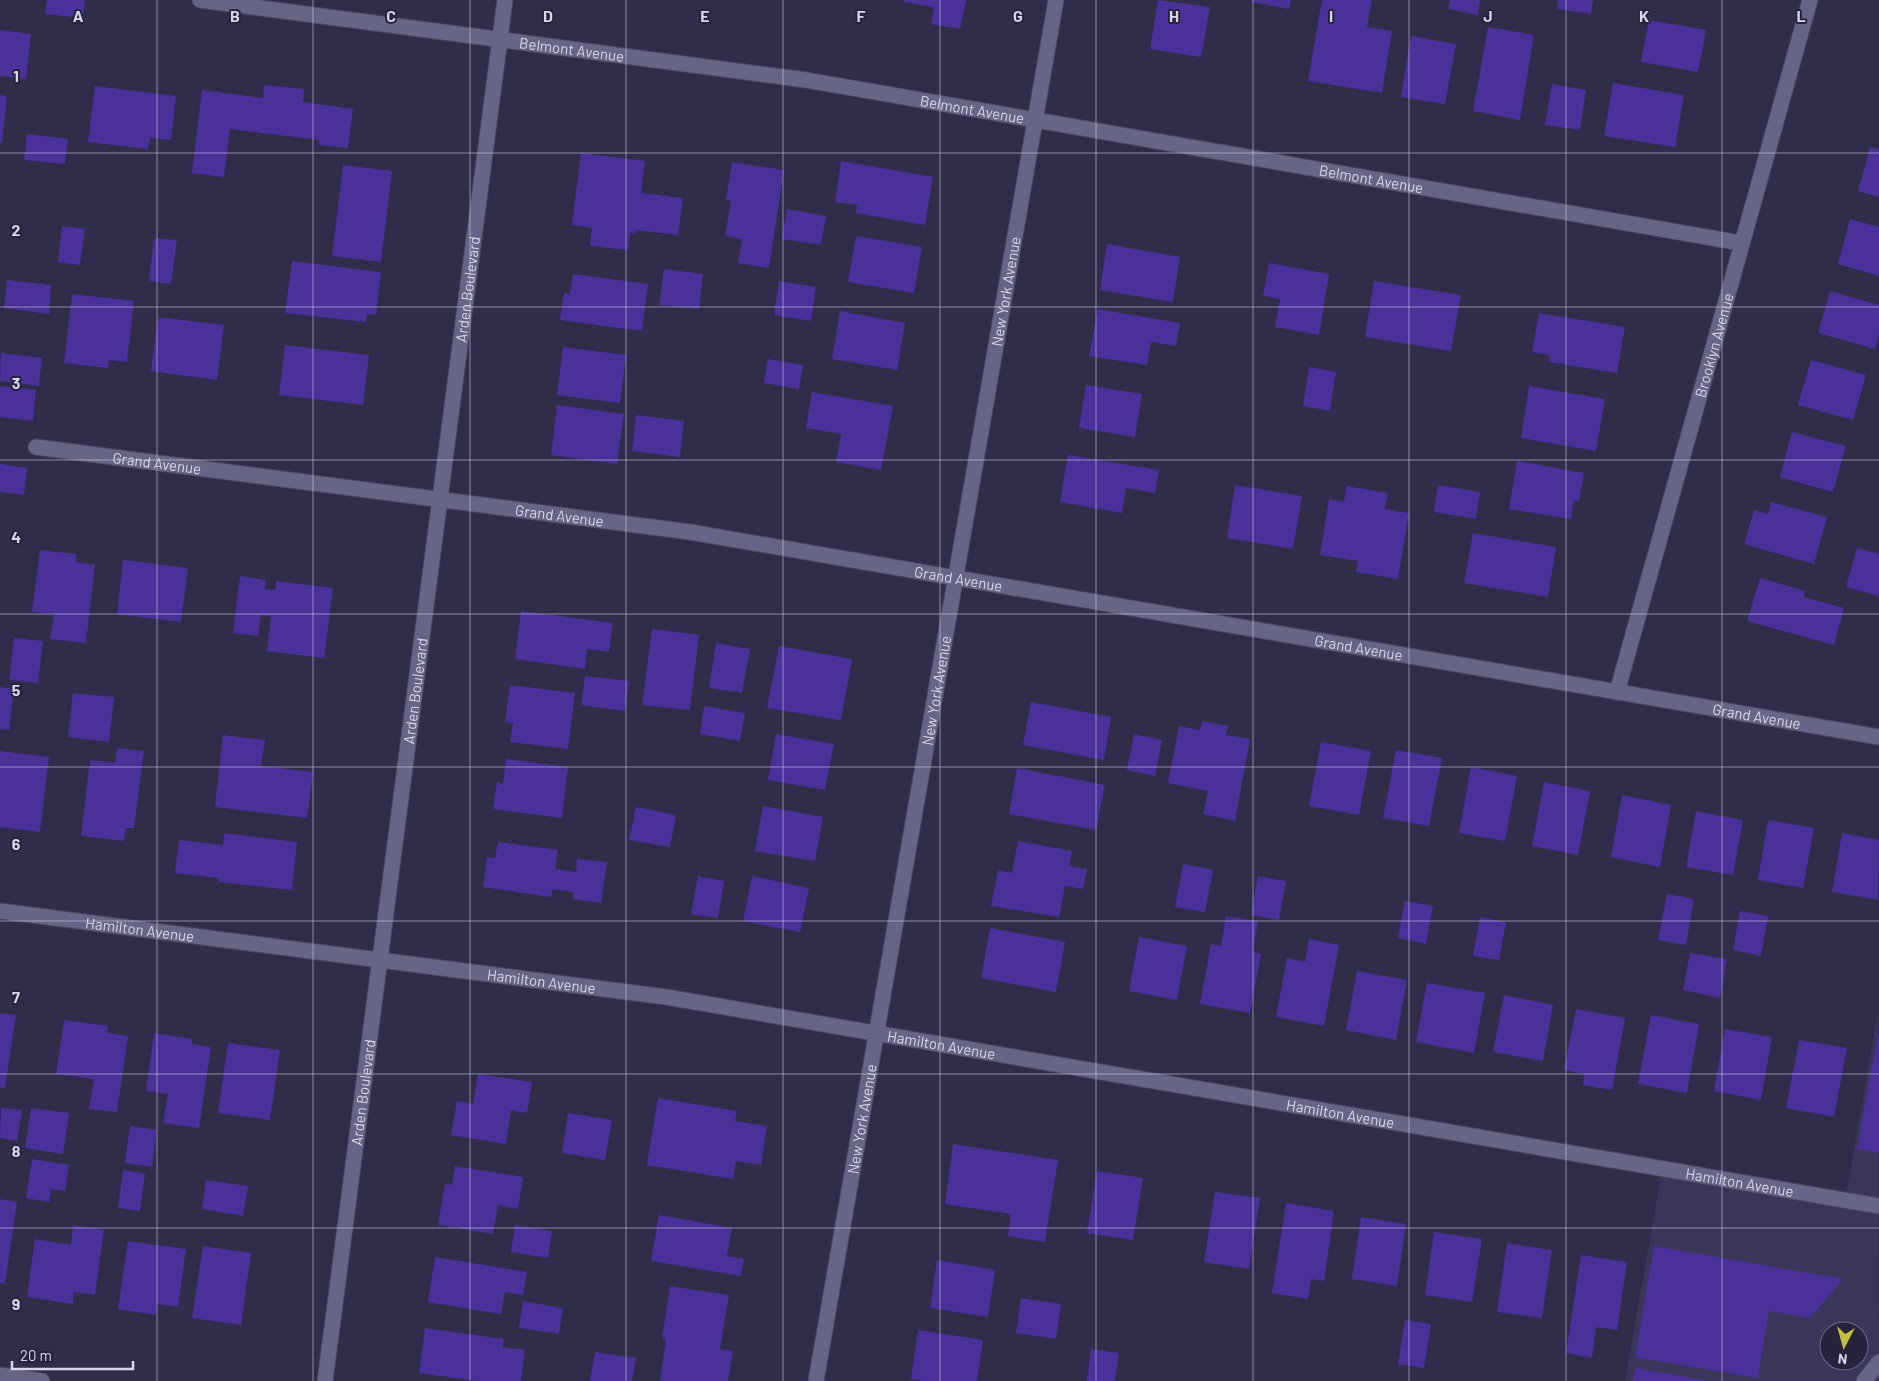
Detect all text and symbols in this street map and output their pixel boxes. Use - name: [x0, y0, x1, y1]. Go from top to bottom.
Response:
- text: A: [73, 6, 84, 25]
- text: B: [230, 6, 240, 25]
- text: C: [386, 6, 396, 25]
- text: D: [543, 6, 553, 25]
- text: E: [700, 6, 710, 25]
- text: F: [857, 6, 866, 25]
- text: G: [1013, 6, 1023, 25]
- text: H: [1169, 6, 1179, 25]
- text: I: [1329, 6, 1333, 25]
- text: J: [1483, 6, 1493, 25]
- text: K: [1639, 6, 1649, 25]
- text: L: [1796, 6, 1806, 25]
- street label: Belmont Avenue: [518, 33, 625, 65]
- text: 1: [13, 66, 19, 85]
- street label: Belmont Avenue: [919, 91, 1026, 127]
- street label: Belmont Avenue: [1318, 161, 1425, 196]
- text: 2: [12, 220, 21, 239]
- street label: Arden Boulevard: [451, 235, 483, 343]
- street label: New York Avenue: [987, 235, 1024, 348]
- street label: Brooklyn Avenue: [1691, 291, 1737, 400]
- text: 3: [12, 373, 20, 392]
- street label: Grand Avenue: [112, 448, 202, 477]
- street label: Grand Avenue: [514, 500, 605, 530]
- text: 4: [11, 527, 21, 546]
- street label: Grand Avenue: [913, 562, 1004, 595]
- street label: Grand Avenue: [1313, 631, 1404, 664]
- street label: New York Avenue: [918, 634, 954, 747]
- street label: Arden Boulevard: [399, 637, 431, 745]
- text: 5: [12, 680, 21, 699]
- street label: Grand Avenue: [1711, 699, 1802, 732]
- text: 6: [12, 834, 21, 853]
- street label: Hamilton Avenue: [84, 913, 195, 945]
- street label: Hamilton Avenue: [486, 965, 597, 997]
- text: 7: [12, 987, 20, 1006]
- street label: Hamilton Avenue: [886, 1026, 997, 1063]
- street label: Arden Boulevard: [347, 1038, 378, 1147]
- street label: New York Avenue: [843, 1063, 880, 1175]
- street label: Hamilton Avenue: [1285, 1095, 1396, 1131]
- text: 8: [12, 1141, 21, 1160]
- street label: Hamilton Avenue: [1684, 1164, 1795, 1200]
- text: 9: [12, 1294, 20, 1313]
- north arrow: [1819, 1321, 1869, 1371]
- scale bar: [12, 1338, 134, 1370]
- text: 20 m: [20, 1346, 52, 1364]
- text: N: [1837, 1350, 1848, 1368]

